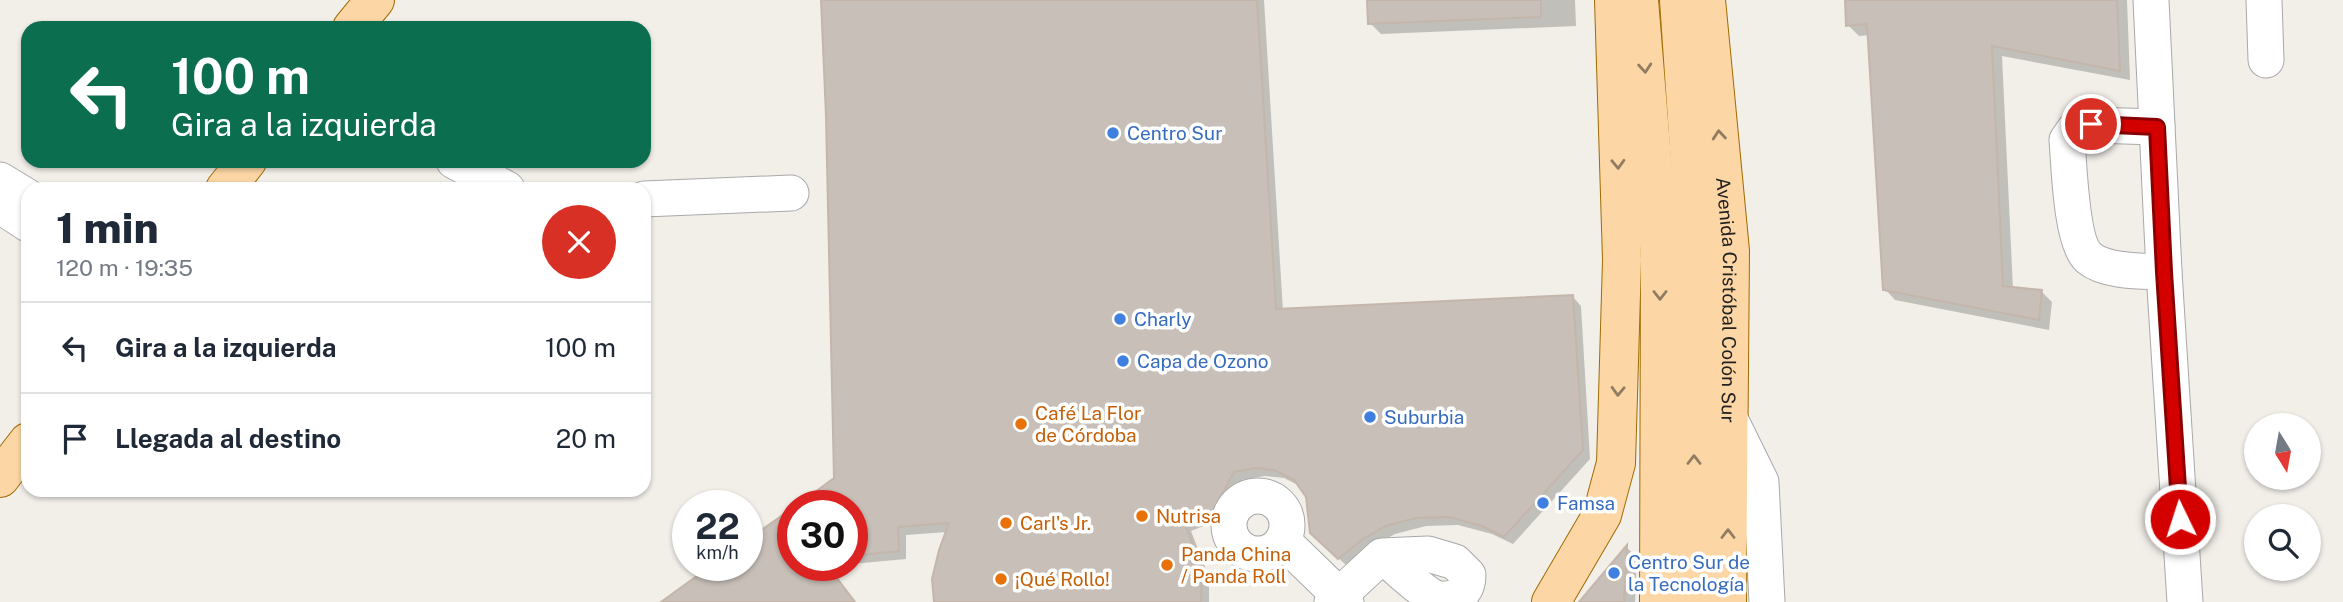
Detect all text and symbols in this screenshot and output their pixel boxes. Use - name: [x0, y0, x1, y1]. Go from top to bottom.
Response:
- text: 100 m: [171, 47, 310, 105]
- icon: left: [56, 49, 147, 140]
- one-way arrow: [1637, 63, 1652, 74]
- pin: [2061, 94, 2121, 154]
- icon: arrive: [2072, 105, 2110, 143]
- text: Gira a la izquierda: [171, 106, 437, 143]
- place label: Centro Sur: [1127, 122, 1223, 144]
- marker: Centro Sur: [1105, 125, 1121, 141]
- one-way arrow: [1712, 129, 1727, 140]
- one-way arrow: [1611, 159, 1626, 170]
- street label: Avenida Cristóbal Colón Sur: [1712, 176, 1741, 423]
- text: 1 min: [56, 203, 159, 252]
- button: close: [542, 205, 616, 279]
- text: 120 m · 19:35: [56, 254, 193, 281]
- one-way arrow: [1652, 290, 1668, 301]
- place label: Charly: [1134, 308, 1191, 330]
- marker: Charly: [1112, 311, 1128, 327]
- icon: left: [56, 329, 94, 367]
- text: Gira a la izquierda: [115, 332, 337, 363]
- text: 100 m: [545, 332, 616, 363]
- place label: Capa de Ozono: [1137, 350, 1269, 372]
- marker: Capa de Ozono: [1115, 353, 1131, 369]
- one-way arrow: [1610, 386, 1626, 397]
- place label: Café La Flor de Córdoba: [1035, 402, 1141, 446]
- place label: Suburbia: [1384, 406, 1464, 428]
- marker: Suburbia: [1362, 409, 1378, 425]
- north arrow: [2244, 413, 2320, 490]
- map controls: [2244, 413, 2321, 581]
- marker: Café La Flor de Córdoba: [1013, 416, 1029, 432]
- icon: arrive: [56, 420, 94, 458]
- text: Llegada al destino: [115, 423, 341, 454]
- text: 20 m: [556, 423, 616, 454]
- one-way arrow: [1686, 455, 1702, 465]
- position arrow: [2143, 482, 2217, 556]
- speed limit sign: 30: [777, 490, 868, 581]
- place label: Famsa: [1557, 492, 1615, 514]
- marker: Famsa: [1535, 495, 1551, 511]
- button: search: [2244, 504, 2321, 581]
- place label: Nutrisa: [1156, 505, 1221, 527]
- text: 22: [695, 506, 740, 547]
- marker: Nutrisa: [1134, 508, 1150, 524]
- place label: Carl's Jr.: [1020, 512, 1091, 534]
- marker: Carl's Jr.: [998, 515, 1014, 531]
- one-way arrow: [1720, 528, 1736, 539]
- text: km/h: [696, 542, 739, 563]
- place label: Panda China / Panda Roll: [1181, 543, 1291, 587]
- place label: Centro Sur de la Tecnología: [1628, 551, 1750, 595]
- marker: Panda China / Panda Roll: [1159, 557, 1175, 573]
- marker: Centro Sur de la Tecnología: [1606, 565, 1622, 581]
- place label: ¡Qué Rollo!: [1015, 568, 1110, 590]
- marker: ¡Qué Rollo!: [993, 571, 1009, 587]

